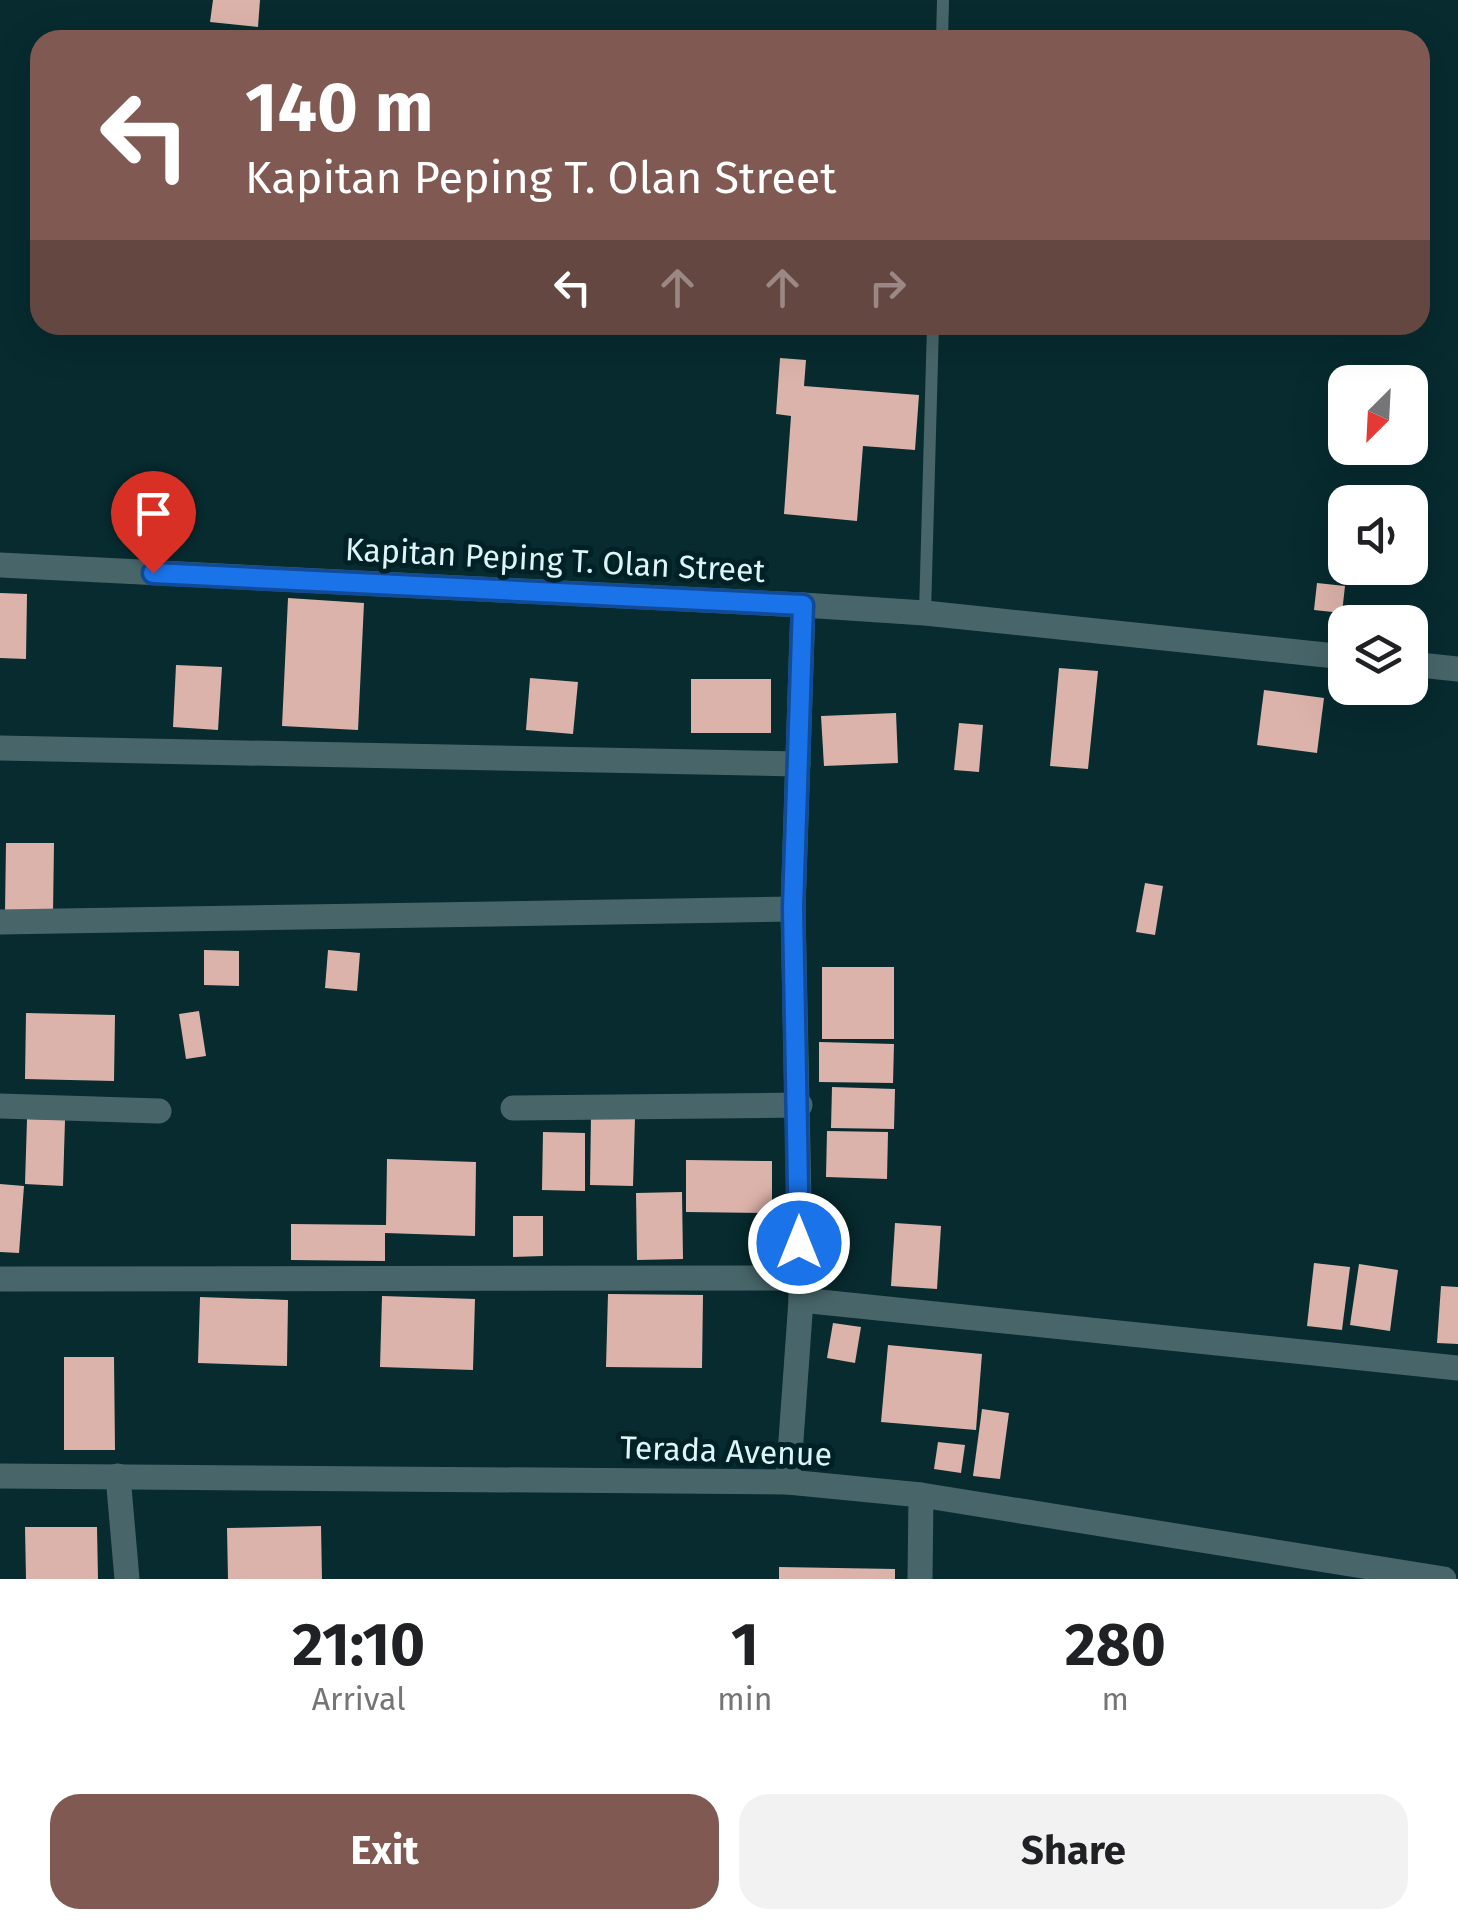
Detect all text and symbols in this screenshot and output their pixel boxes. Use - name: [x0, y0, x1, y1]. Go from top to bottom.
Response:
- text: 140 m: [245, 66, 434, 150]
- icon: left: [80, 70, 210, 200]
- text: Kapitan Peping T. Olan Street: [245, 151, 836, 205]
- icon: left: [545, 260, 600, 315]
- icon: ahead: [650, 260, 705, 315]
- icon: ahead: [755, 260, 810, 315]
- icon: right: [860, 260, 915, 315]
- north arrow: [1328, 365, 1428, 465]
- map controls: [1328, 365, 1428, 705]
- pin: [111, 471, 196, 574]
- button: sound: [1328, 485, 1428, 585]
- icon: arrive: [126, 486, 181, 541]
- street label: Kapitan Peping T. Olan Street: [344, 530, 766, 590]
- button: layers: [1328, 605, 1428, 705]
- position arrow: [747, 1191, 851, 1295]
- street label: Terada Avenue: [619, 1428, 833, 1474]
- text: 21:10: [292, 1609, 425, 1681]
- text: 1: [731, 1609, 759, 1681]
- text: 280: [1065, 1609, 1166, 1681]
- text: Arrival: [312, 1680, 406, 1718]
- text: min: [717, 1680, 773, 1718]
- text: m: [1102, 1680, 1129, 1718]
- button: Exit: [50, 1794, 719, 1909]
- button: Share: [739, 1794, 1408, 1909]

